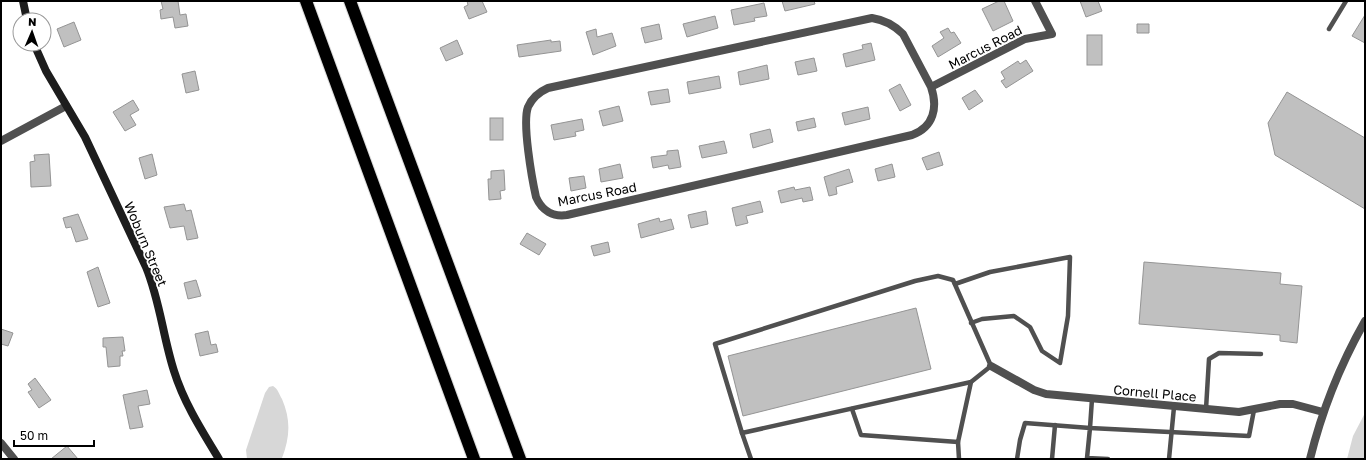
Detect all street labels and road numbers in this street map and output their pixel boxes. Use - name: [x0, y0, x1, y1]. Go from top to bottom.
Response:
- street label: Marcus Road: [946, 22, 1024, 72]
- street label: Marcus Road: [556, 178, 638, 210]
- street label: Woburn Street: [121, 199, 171, 289]
- street label: Cornell Place: [1113, 381, 1197, 405]

